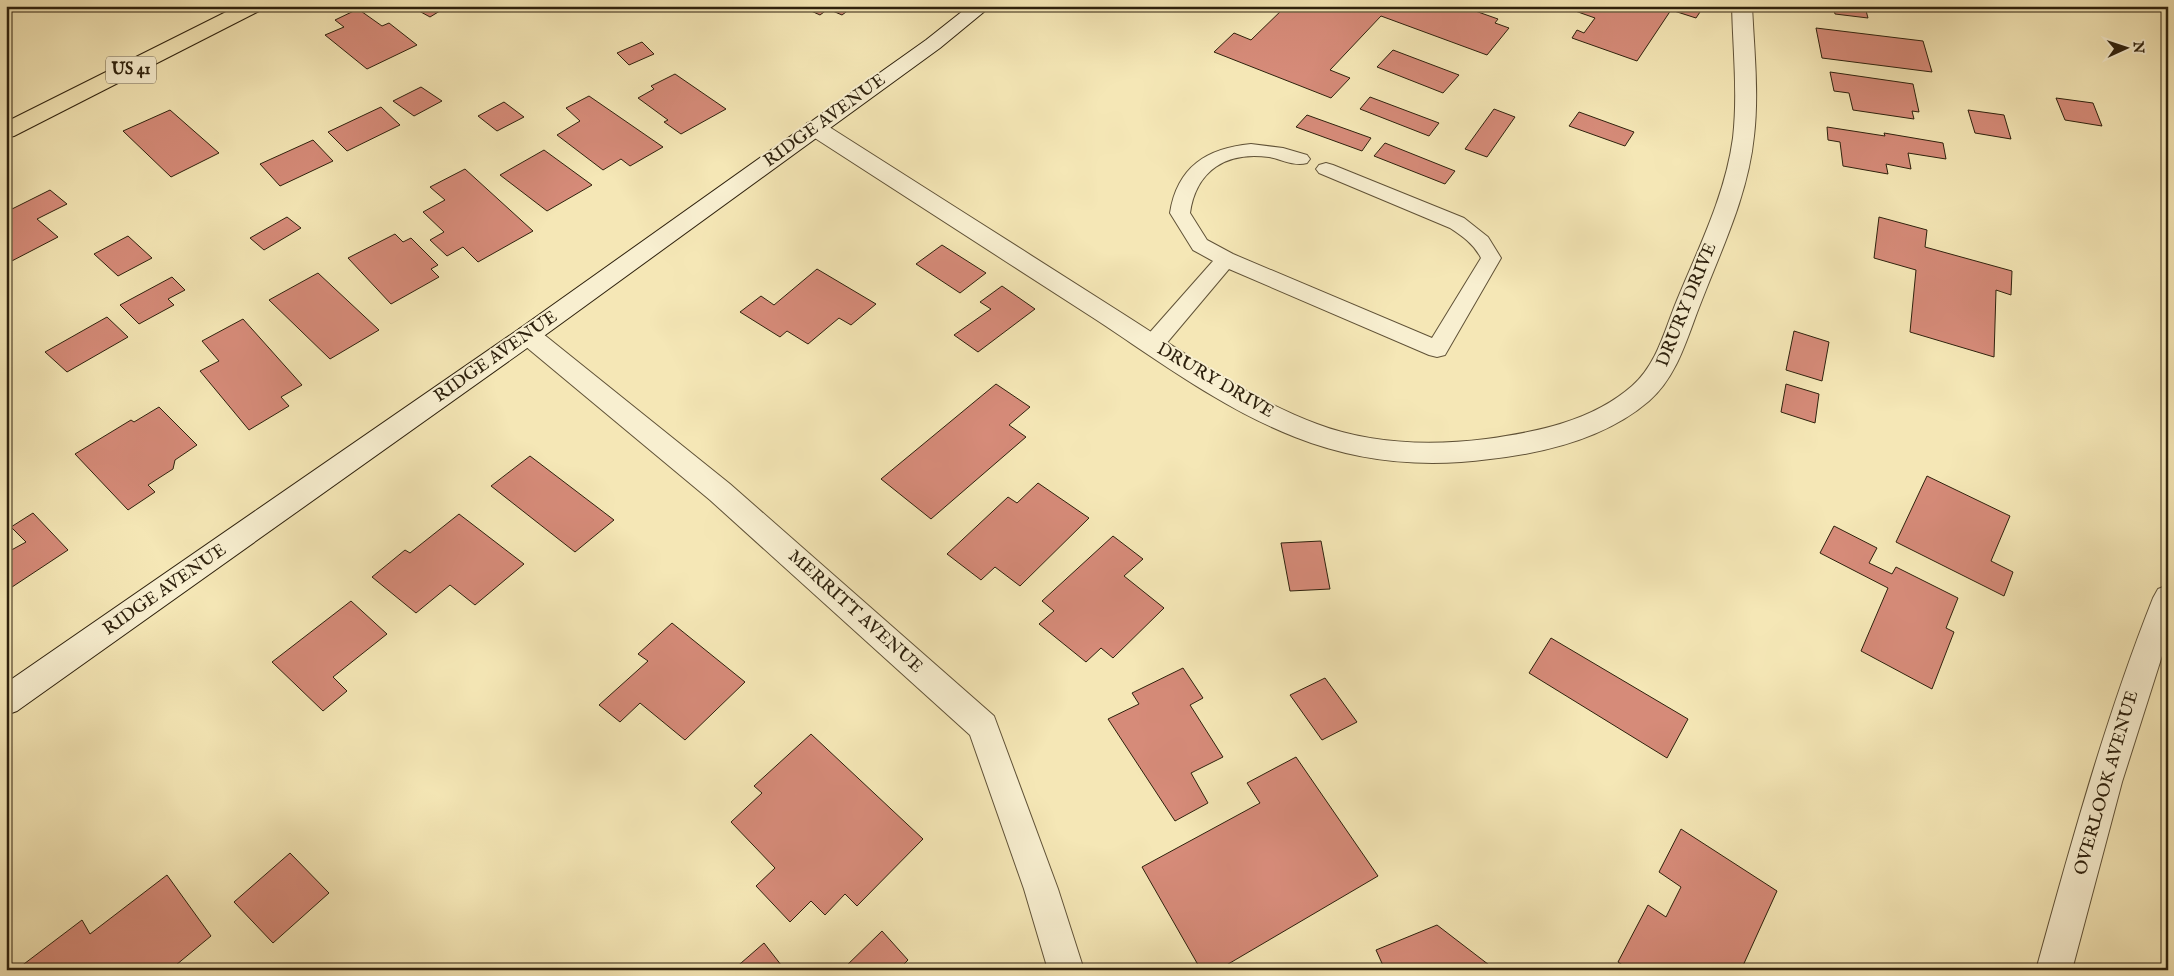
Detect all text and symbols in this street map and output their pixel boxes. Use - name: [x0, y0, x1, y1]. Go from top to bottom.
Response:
- north arrow: [2102, 22, 2152, 72]
- text: N: [2129, 40, 2147, 54]
- road number: US 41: [106, 56, 156, 84]
- street label: RIDGE AVENUE: [759, 69, 891, 173]
- street label: DRURY DRIVE: [1652, 240, 1722, 370]
- street label: RIDGE AVENUE: [430, 306, 562, 408]
- street label: DRURY DRIVE: [1152, 338, 1278, 424]
- street label: RIDGE AVENUE: [99, 539, 231, 641]
- street label: MERRITT AVENUE: [783, 545, 927, 679]
- street label: OVERLOOK AVENUE: [2070, 688, 2144, 878]

